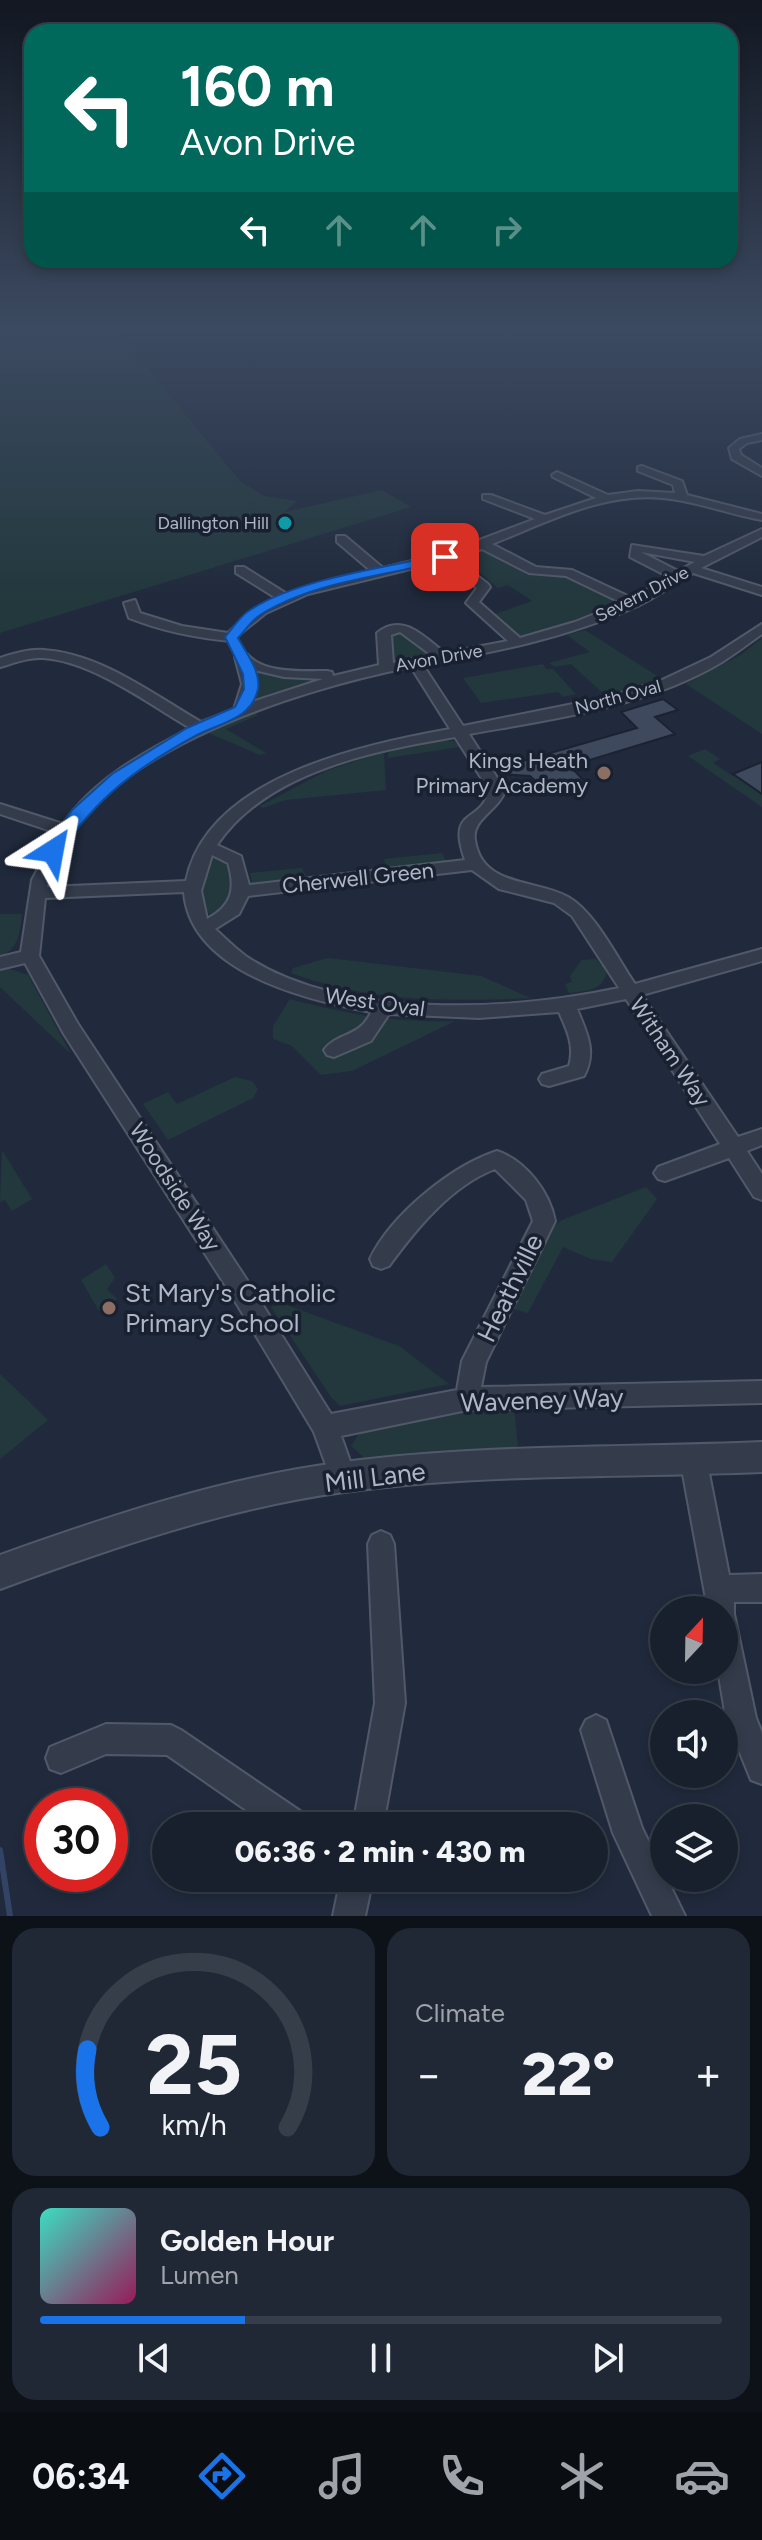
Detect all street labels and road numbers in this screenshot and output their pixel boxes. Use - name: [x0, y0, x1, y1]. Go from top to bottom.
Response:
- street label: Severn Drive: [592, 561, 692, 627]
- street label: Avon Drive: [394, 640, 484, 676]
- street label: North Oval: [573, 675, 663, 719]
- street label: Cherwell Green: [281, 857, 435, 899]
- street label: West Oval: [323, 982, 427, 1022]
- street label: Witham Way: [624, 993, 716, 1112]
- street label: Woodside Way: [124, 1118, 227, 1256]
- street label: Heathville: [470, 1229, 550, 1347]
- street label: Waveney Way: [460, 1381, 625, 1419]
- street label: Mill Lane: [323, 1455, 427, 1499]

